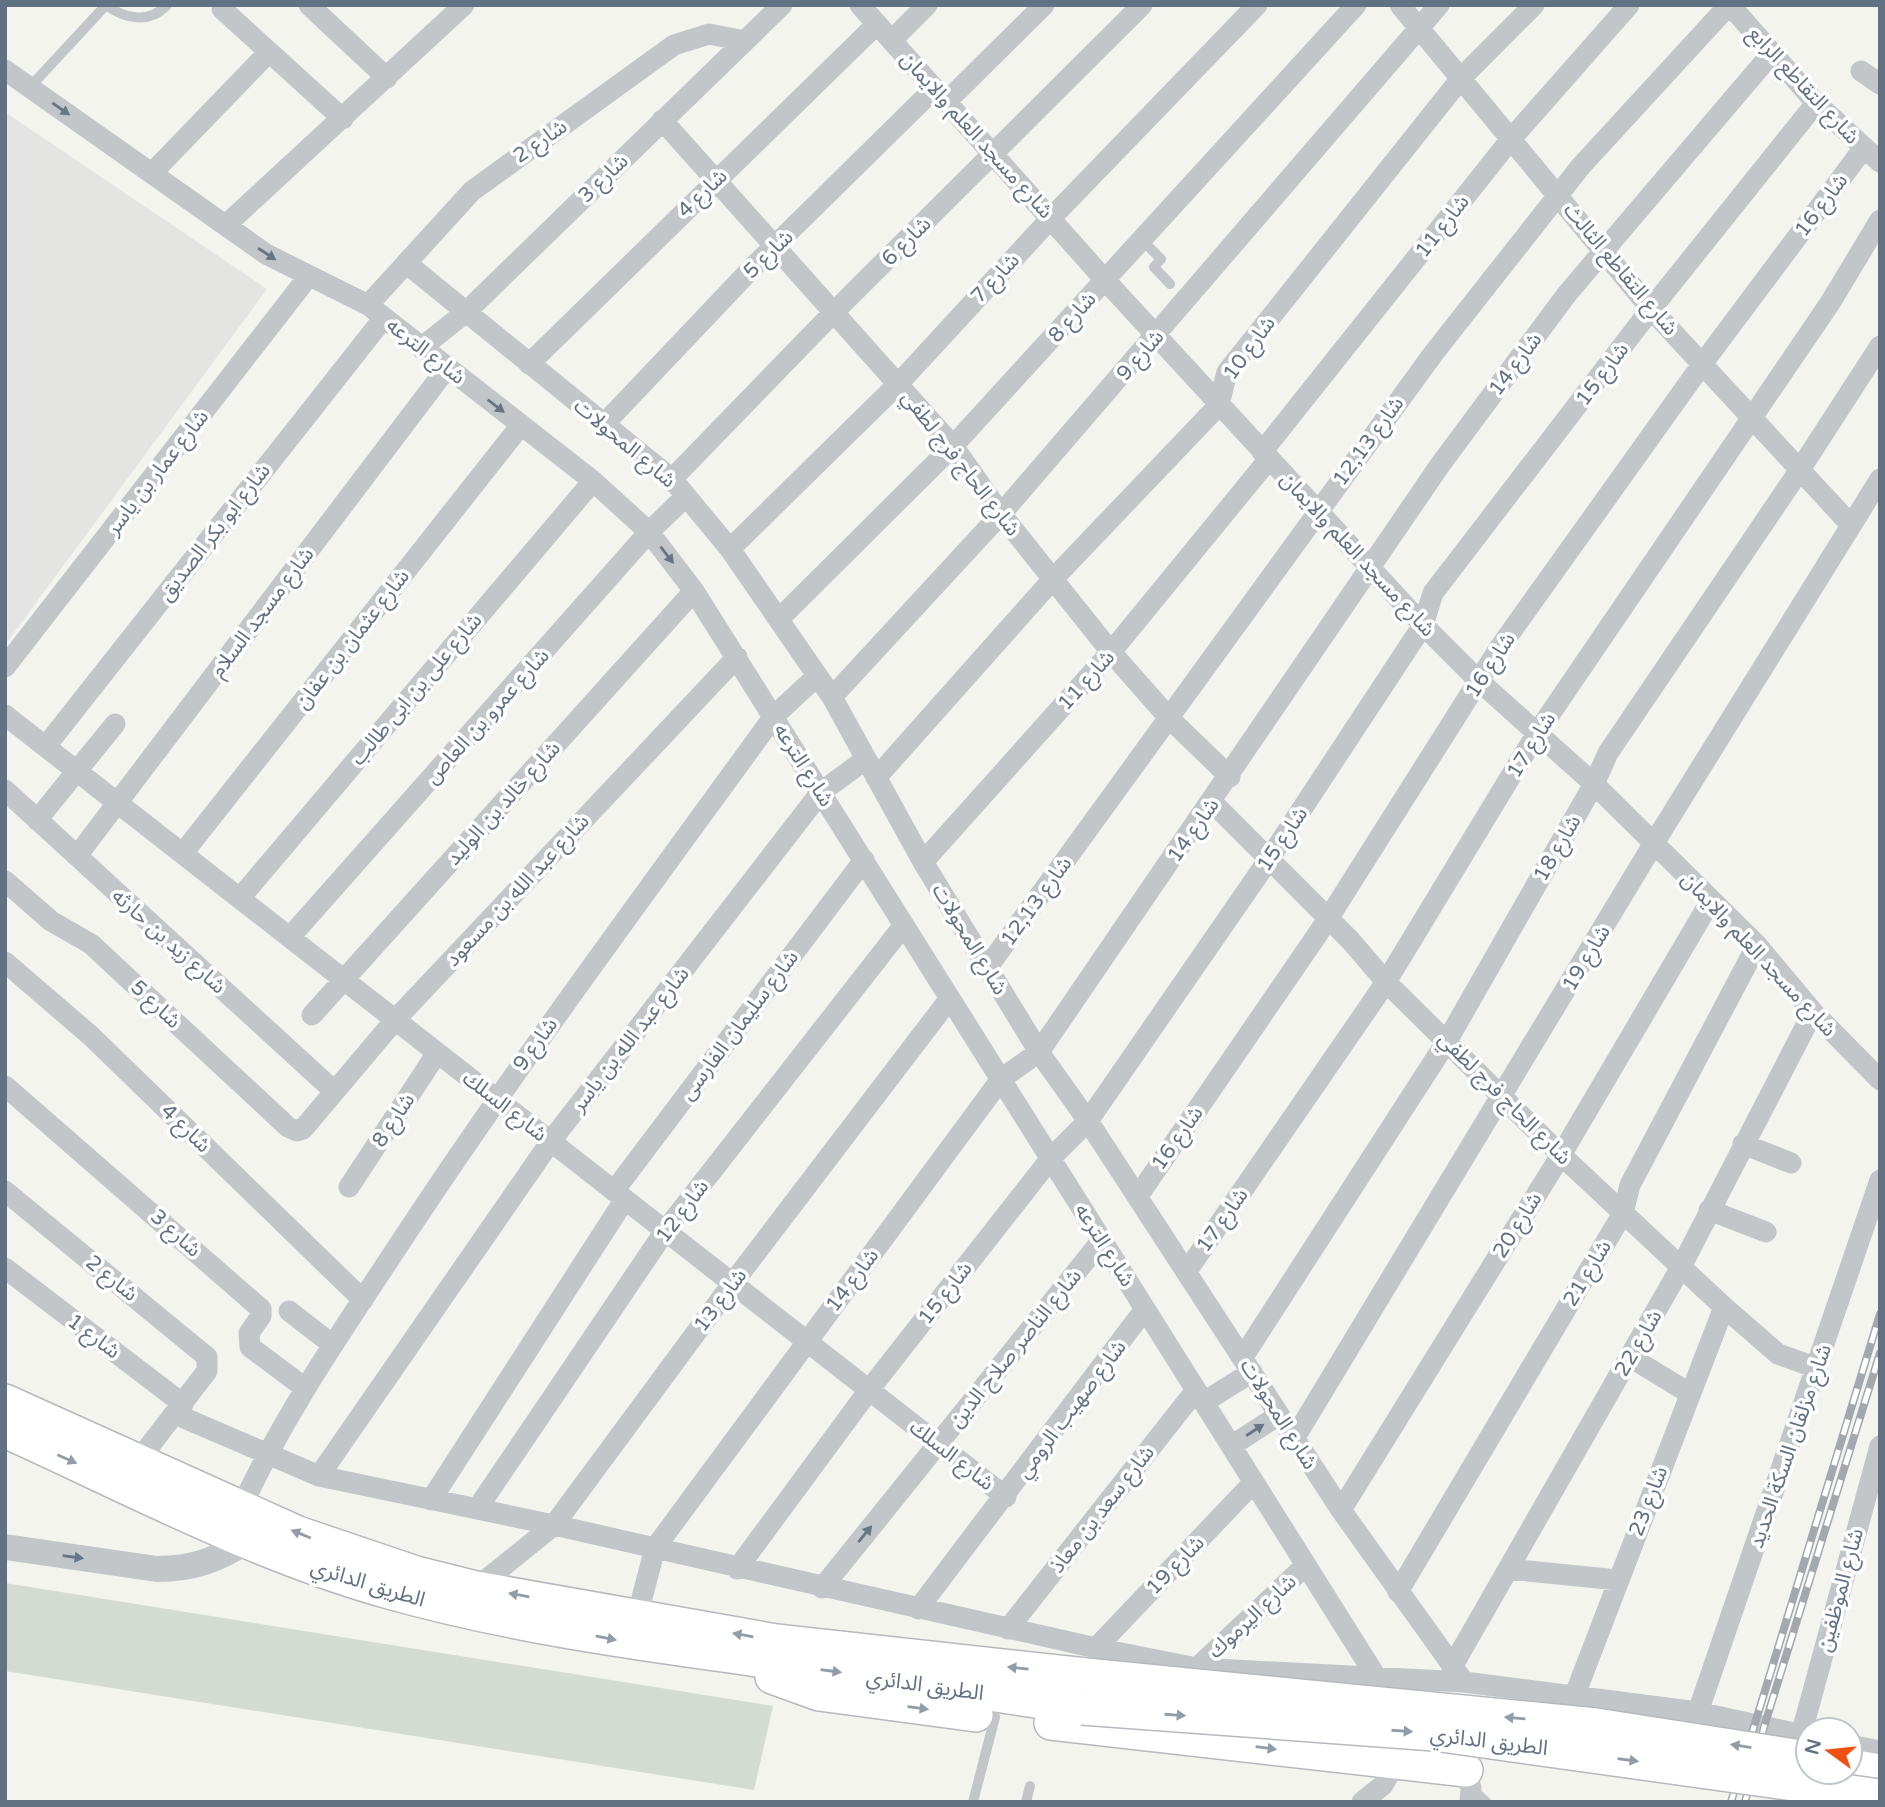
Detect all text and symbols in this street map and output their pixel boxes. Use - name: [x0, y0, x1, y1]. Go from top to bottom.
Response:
- street label: شارع التقاطع الرابع: [1741, 21, 1865, 151]
- street label: شارع مسجد العلم والايمان: [894, 47, 1058, 225]
- one-way arrow: [52, 102, 70, 116]
- street label: شارع 2: [509, 114, 573, 170]
- street label: شارع 3: [573, 149, 635, 209]
- street label: شارع 4: [672, 164, 734, 224]
- street label: شارع 16: [1790, 169, 1855, 243]
- street label: شارع 11: [1410, 190, 1476, 264]
- street label: شارع التقاطع الثالث: [1557, 198, 1683, 342]
- street label: شارع 6: [876, 211, 938, 273]
- street label: شارع 5: [738, 225, 800, 285]
- one-way arrow: [258, 247, 277, 260]
- street label: شارع 7: [966, 248, 1026, 310]
- street label: شارع 8: [1043, 287, 1103, 349]
- street label: شارع 10: [1218, 312, 1283, 386]
- street label: شارع الترعه: [380, 313, 470, 392]
- street label: شارع 9: [1111, 325, 1171, 387]
- street label: شارع 14: [1484, 328, 1549, 402]
- street label: شارع 15: [1571, 338, 1636, 412]
- street label: شارع الحاج فرج لطفي: [894, 385, 1025, 543]
- street label: شارع 12,13: [1328, 392, 1411, 492]
- street label: شارع المحولات: [567, 394, 681, 495]
- one-way arrow: [487, 398, 505, 412]
- street label: شارع عمار بن ياسر: [100, 405, 216, 542]
- street label: شارع ابو بكر الصديق: [153, 459, 277, 607]
- street label: شارع مسجد العلم والايمان: [1273, 467, 1440, 643]
- street label: شارع مسجد السلام: [205, 542, 322, 684]
- one-way arrow: [659, 546, 673, 564]
- street label: شارع عثمان بن عفان: [290, 564, 416, 716]
- street label: شارع على بن ابى طالب: [345, 608, 489, 772]
- street label: شارع 16: [1460, 628, 1522, 704]
- street label: شارع عمرو بن العاص: [420, 643, 556, 791]
- street label: شارع 11: [1053, 645, 1121, 717]
- street label: شارع 17: [1502, 708, 1563, 784]
- street label: شارع الترعه: [767, 719, 839, 812]
- street label: شارع خالد بن الوليد: [441, 736, 567, 872]
- street label: شارع 14: [1162, 793, 1226, 868]
- street label: شارع 15: [1252, 802, 1315, 878]
- street label: شارع عبد الله بن مسعود: [440, 809, 596, 973]
- street label: شارع 18: [1528, 810, 1588, 887]
- street label: شارع 12,13: [996, 852, 1079, 952]
- street label: شارع مسجد العلم والايمان: [1674, 867, 1841, 1043]
- street label: شارع المحولات: [925, 879, 1013, 1000]
- street label: شارع زيد بن حارثه: [105, 884, 231, 1001]
- street label: شارع 19: [1557, 921, 1618, 997]
- street label: شارع سليمان الفارسى: [675, 945, 805, 1106]
- street label: شارع عبد الله بن ياسر: [565, 962, 696, 1119]
- street label: شارع 5: [124, 975, 186, 1035]
- street label: شارع 9: [508, 1013, 565, 1077]
- street label: شارع الحاج فرج لطفي: [1431, 1027, 1576, 1172]
- street label: شارع السلك: [456, 1066, 552, 1149]
- street label: شارع 8: [367, 1088, 422, 1153]
- street label: شارع 4: [154, 1099, 216, 1159]
- street label: شارع 16: [1146, 1101, 1210, 1176]
- street label: شارع 12: [651, 1175, 716, 1249]
- street label: شارع 17: [1191, 1183, 1255, 1258]
- street label: شارع 20: [1488, 1188, 1549, 1264]
- street label: شارع الترعه: [1068, 1199, 1140, 1292]
- street label: شارع 3: [144, 1204, 206, 1264]
- street label: شارع 21: [1558, 1236, 1619, 1312]
- street label: شارع 14: [821, 1244, 886, 1318]
- street label: شارع 2: [79, 1250, 143, 1308]
- street label: شارع 15: [913, 1257, 979, 1331]
- street label: شارع 13: [689, 1264, 754, 1338]
- street label: شارع الناصر صلاح الدين: [944, 1264, 1089, 1434]
- street label: شارع 22: [1609, 1305, 1669, 1382]
- street label: شارع 1: [61, 1308, 125, 1366]
- street label: شارع صهيب الرومي: [1011, 1335, 1134, 1485]
- street label: شارع مزلقان السكة الحديد: [1744, 1341, 1839, 1552]
- street label: شارع المحولات: [1233, 1354, 1322, 1475]
- street label: شارع السلك: [903, 1415, 999, 1498]
- one-way arrow: [1246, 1424, 1265, 1437]
- street label: شارع سعد بن معاذ: [1045, 1441, 1162, 1579]
- one-way arrow: [57, 1454, 78, 1465]
- street label: شارع 23: [1624, 1463, 1675, 1540]
- one-way arrow: [858, 1526, 873, 1544]
- street label: شارع الموظفين: [1812, 1526, 1871, 1655]
- one-way arrow: [290, 1528, 311, 1539]
- street label: شارع 19: [1141, 1530, 1211, 1602]
- one-way arrow: [62, 1552, 84, 1563]
- street label: الطريق الدائري: [307, 1554, 428, 1615]
- street label: شارع اليرموك: [1203, 1569, 1303, 1665]
- one-way arrow: [508, 1590, 530, 1601]
- one-way arrow: [732, 1629, 754, 1640]
- one-way arrow: [595, 1633, 617, 1644]
- one-way arrow: [1007, 1662, 1029, 1673]
- street label: الطريق الدائري: [864, 1665, 985, 1709]
- one-way arrow: [820, 1666, 842, 1677]
- one-way arrow: [907, 1702, 929, 1713]
- one-way arrow: [1164, 1710, 1186, 1721]
- one-way arrow: [1504, 1712, 1526, 1723]
- north arrow: [1794, 1716, 1864, 1786]
- street label: الطريق الدائري: [1428, 1722, 1549, 1764]
- one-way arrow: [1391, 1726, 1413, 1737]
- text: N: [1801, 1737, 1826, 1757]
- one-way arrow: [1730, 1740, 1752, 1751]
- one-way arrow: [1255, 1743, 1277, 1754]
- one-way arrow: [1617, 1754, 1639, 1765]

